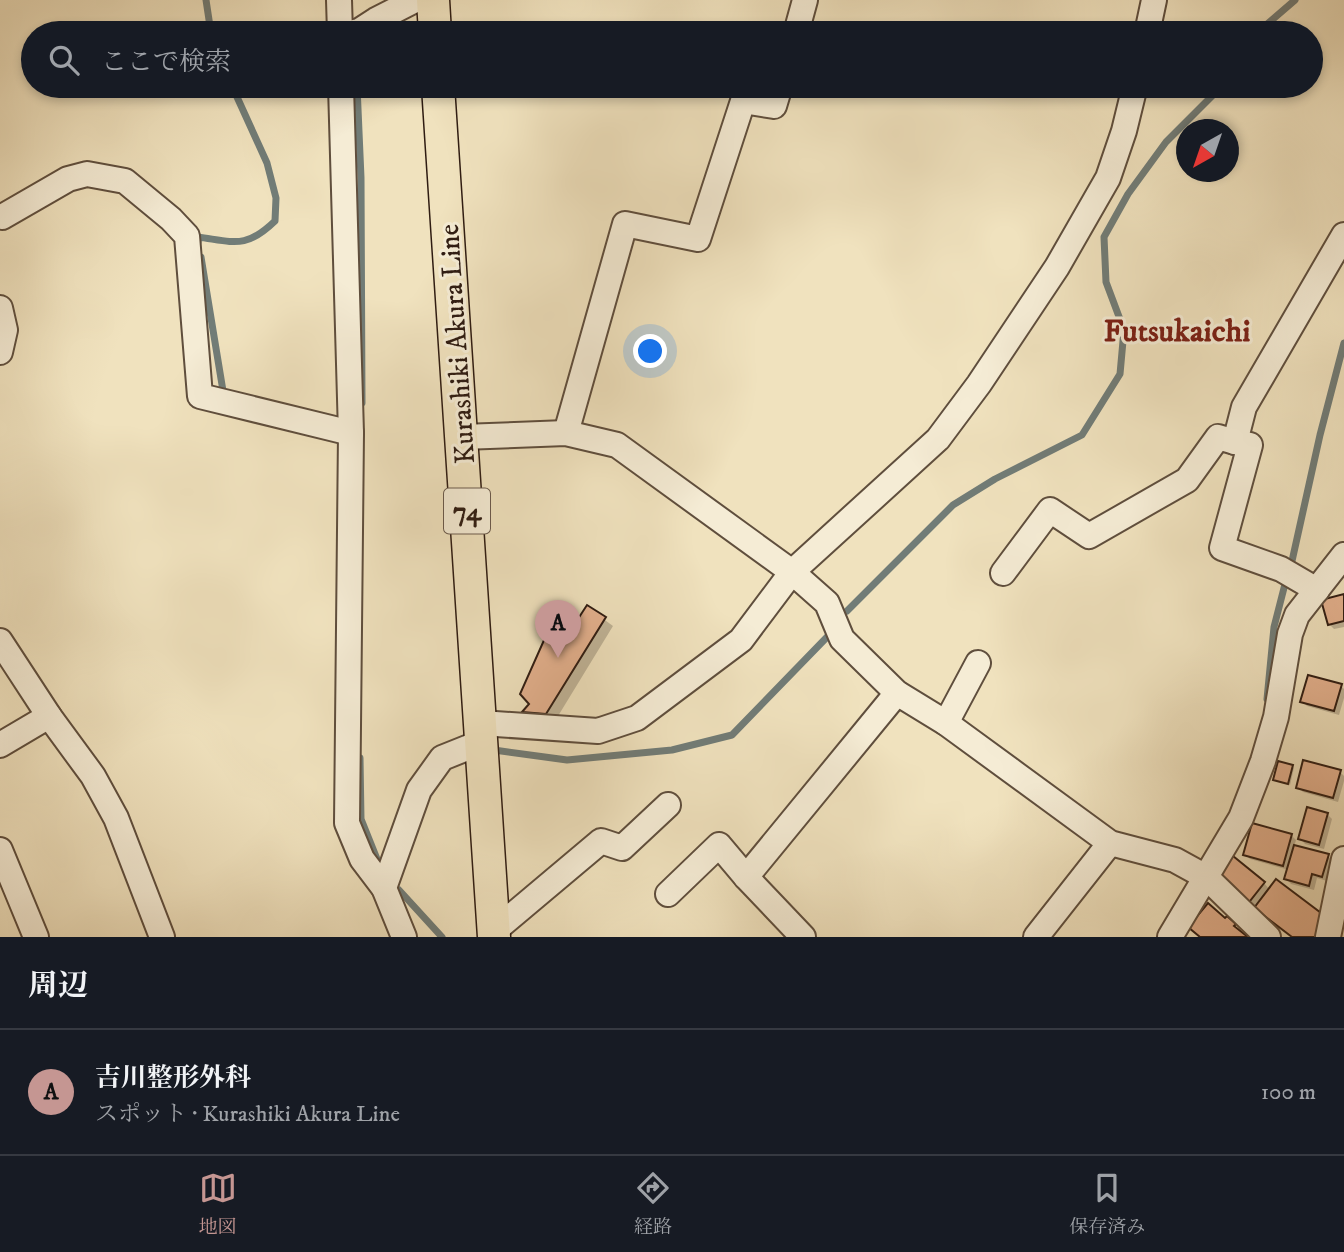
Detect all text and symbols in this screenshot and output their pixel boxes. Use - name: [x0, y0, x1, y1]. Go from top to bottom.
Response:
- search box: [21, 21, 1323, 98]
- icon: search: [45, 41, 83, 79]
- text: ここで検索: [101, 46, 231, 79]
- north arrow: [1176, 119, 1239, 182]
- street label: Kurashiki Akura Line: [432, 223, 483, 465]
- district label: Futsukaichi: [1103, 312, 1251, 352]
- your location: [633, 334, 667, 368]
- road number: 74: [444, 489, 490, 534]
- pin: A: [535, 600, 581, 658]
- text: 周辺: [28, 968, 88, 1005]
- text: 吉川整形外科: [95, 1062, 251, 1095]
- text: A: [44, 1078, 58, 1107]
- text: 100 m: [1261, 1078, 1316, 1107]
- text: スポット · Kurashiki Akura Line: [95, 1100, 400, 1129]
- tab: 地図: [199, 1169, 237, 1239]
- tab: 経路: [634, 1169, 672, 1239]
- tab: 保存済み: [1069, 1169, 1145, 1239]

